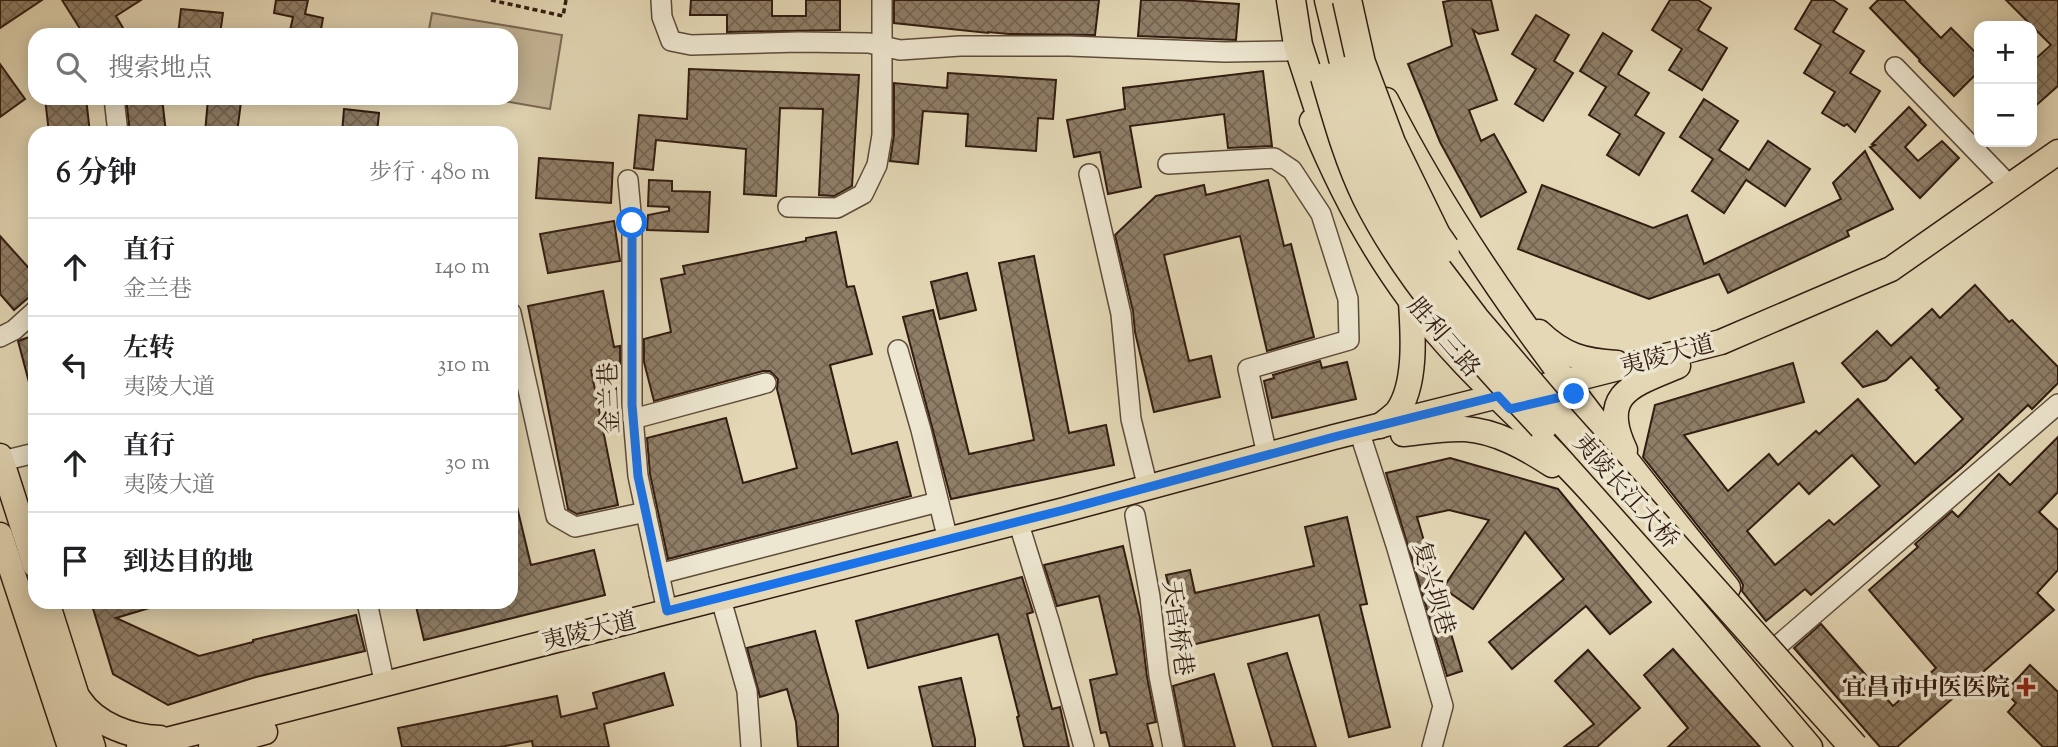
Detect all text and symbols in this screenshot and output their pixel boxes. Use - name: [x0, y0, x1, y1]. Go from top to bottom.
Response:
- map controls: [1974, 21, 2037, 147]
- button: +: [1974, 21, 2037, 84]
- search box: [28, 28, 518, 105]
- icon: search: [52, 48, 90, 86]
- text: 搜索地点: [108, 51, 212, 88]
- button: −: [1974, 84, 2037, 147]
- text: 6 分钟: [56, 153, 137, 196]
- text: 步行 · 480 m: [369, 157, 490, 190]
- route start: [616, 207, 647, 238]
- text: 直行: [123, 233, 175, 270]
- icon: ahead: [56, 248, 94, 286]
- text: 140 m: [435, 251, 490, 284]
- text: 金兰巷: [123, 274, 192, 307]
- street label: 胜利三路: [1398, 291, 1487, 386]
- street label: 夷陵大道: [1617, 328, 1718, 386]
- text: 左转: [123, 331, 175, 368]
- icon: left: [56, 346, 94, 384]
- text: 310 m: [437, 349, 490, 382]
- street label: 金兰巷: [593, 361, 629, 435]
- text: 夷陵大道: [123, 372, 215, 405]
- route end: [1558, 378, 1589, 409]
- street label: 夷陵长江大桥: [1564, 427, 1685, 557]
- text: 直行: [123, 429, 175, 466]
- icon: ahead: [56, 444, 94, 482]
- text: 30 m: [445, 447, 490, 480]
- text: 夷陵大道: [123, 470, 215, 503]
- street label: 复兴坝巷: [1403, 538, 1462, 639]
- icon: arrive: [56, 542, 94, 580]
- text: 到达目的地: [123, 545, 253, 582]
- street label: 天官桥巷: [1153, 578, 1200, 678]
- street label: 夷陵大道: [539, 605, 640, 661]
- place label: 宜昌市中医医院: [1842, 672, 2010, 706]
- marker: 宜昌市中医医院: [2016, 677, 2036, 697]

